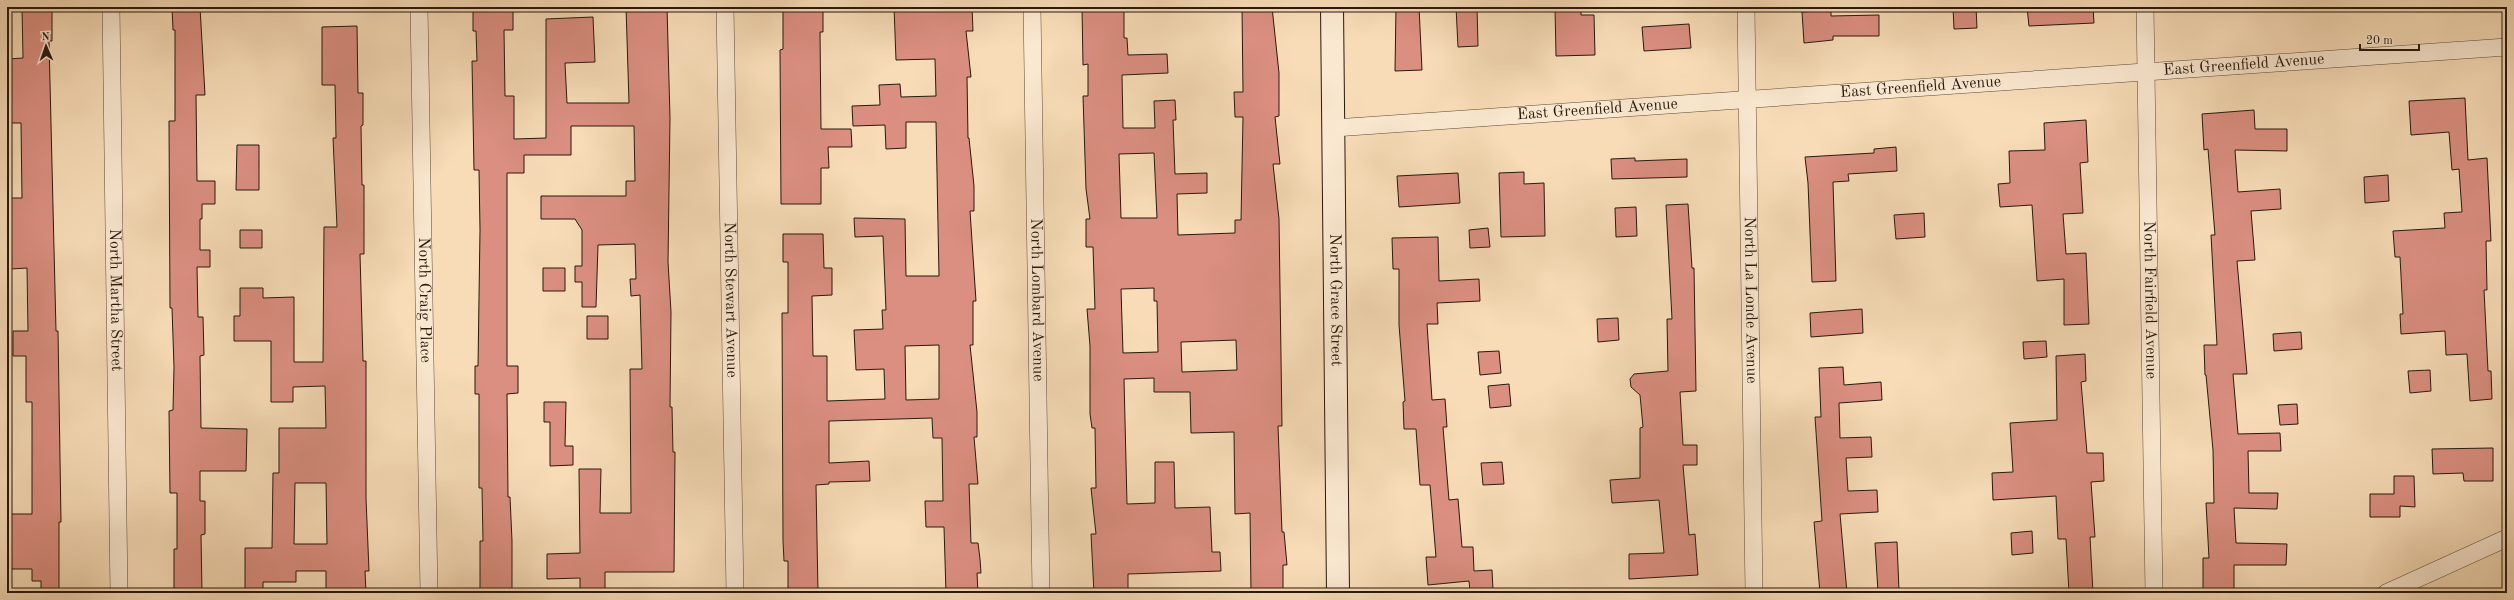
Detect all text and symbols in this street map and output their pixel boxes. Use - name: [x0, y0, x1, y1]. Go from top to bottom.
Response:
- north arrow: [26, 26, 66, 66]
- scale bar: [2360, 26, 2419, 52]
- text: N: [41, 32, 51, 43]
- text: 20 m: [2366, 35, 2393, 47]
- street label: East Greenfield Avenue: [2163, 52, 2325, 79]
- street label: East Greenfield Avenue: [1840, 74, 2002, 101]
- street label: East Greenfield Avenue: [1516, 96, 1678, 123]
- street label: North La Londe Avenue: [1741, 216, 1759, 384]
- street label: North Lombard Avenue: [1027, 218, 1046, 382]
- street label: North Fairfield Avenue: [2140, 221, 2159, 379]
- street label: North Stewart Avenue: [721, 222, 739, 378]
- street label: North Martha Street: [106, 229, 124, 372]
- street label: North Grace Street: [1326, 233, 1344, 367]
- street label: North Craig Place: [415, 237, 433, 363]

